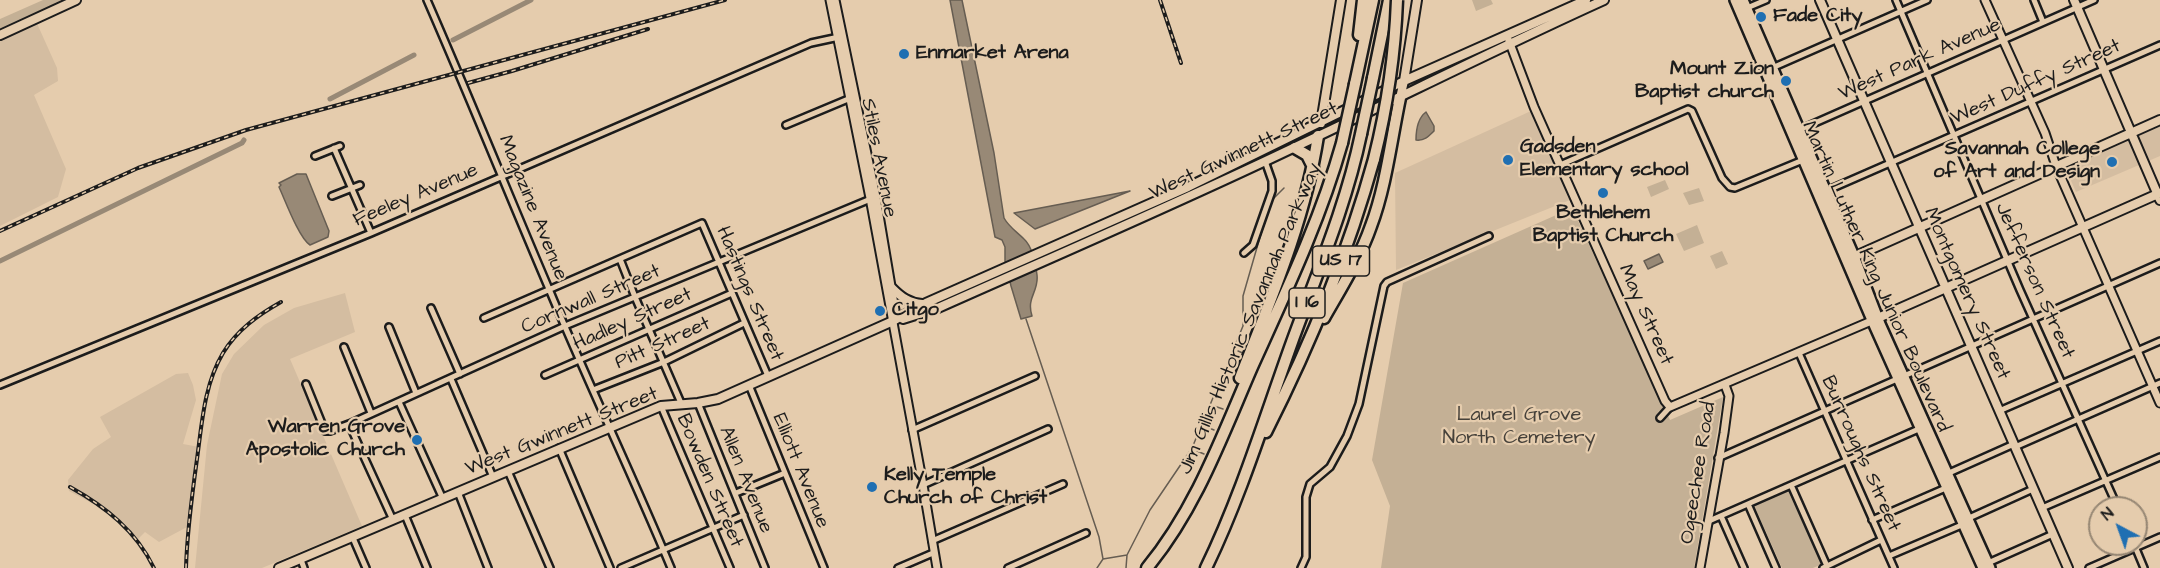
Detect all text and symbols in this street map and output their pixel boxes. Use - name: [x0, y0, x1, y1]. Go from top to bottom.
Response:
- place label: Fade City: [1773, 5, 1862, 29]
- marker: Fade City: [1754, 10, 1768, 24]
- street label: West Park Avenue: [1835, 13, 2005, 107]
- street label: West Duffy Street: [1947, 35, 2125, 131]
- place label: Enmarket Arena: [916, 42, 1069, 66]
- marker: Enmarket Arena: [897, 47, 911, 61]
- place label: Mount Zion Baptist church: [1635, 58, 1774, 105]
- marker: Mount Zion Baptist church: [1779, 74, 1793, 88]
- street label: Stiles Avenue: [855, 96, 901, 220]
- street label: West Gwinnett Street: [1146, 98, 1342, 206]
- street label: Martin Luther King Junior Boulevard: [1795, 118, 1955, 436]
- street label: Magazine Avenue: [492, 132, 572, 284]
- place label: Gadsden Elementary school: [1520, 136, 1689, 183]
- place label: Savannah College of Art and Design: [1933, 138, 2100, 185]
- marker: Gadsden Elementary school: [1501, 153, 1515, 167]
- marker: Savannah College of Art and Design: [2105, 155, 2119, 169]
- street label: Feeley Avenue: [350, 159, 482, 233]
- street label: Jim Gillis Historic Savannah Parkway: [1174, 160, 1328, 478]
- marker: Bethlehem Baptist Church: [1596, 186, 1610, 200]
- street label: Jefferson Street: [1989, 199, 2079, 363]
- place label: Bethlehem Baptist Church: [1533, 202, 1673, 249]
- street label: Montgomery Street: [1917, 204, 2015, 384]
- street label: Hastings Street: [710, 223, 788, 365]
- road number: US 17: [1312, 246, 1370, 276]
- street label: Cornwall Street: [518, 260, 664, 340]
- street label: May Street: [1612, 261, 1678, 369]
- street label: Hadley Street: [570, 283, 696, 357]
- road number: I 16: [1289, 288, 1325, 318]
- place label: Citgo: [892, 299, 939, 323]
- marker: Citgo: [873, 304, 887, 318]
- street label: Pitt Street: [612, 312, 714, 376]
- street label: Burroughs Street: [1815, 372, 1905, 536]
- street label: West Gwinnett Street: [462, 382, 662, 482]
- street label: Ogeechee Road: [1676, 400, 1722, 546]
- park label: Laurel Grove North Cemetery: [1442, 404, 1596, 451]
- street label: Elliott Avenue: [766, 410, 834, 532]
- street label: Bowden Street: [670, 411, 748, 551]
- place label: Warren Grove Apostolic Church: [246, 416, 405, 463]
- street label: Allen Avenue: [713, 423, 777, 537]
- marker: Warren Grove Apostolic Church: [410, 433, 424, 447]
- place label: Kelly Temple Church of Christ: [884, 464, 1047, 511]
- marker: Kelly Temple Church of Christ: [865, 480, 879, 494]
- north arrow: [2088, 496, 2148, 556]
- text: N: [2097, 502, 2119, 526]

